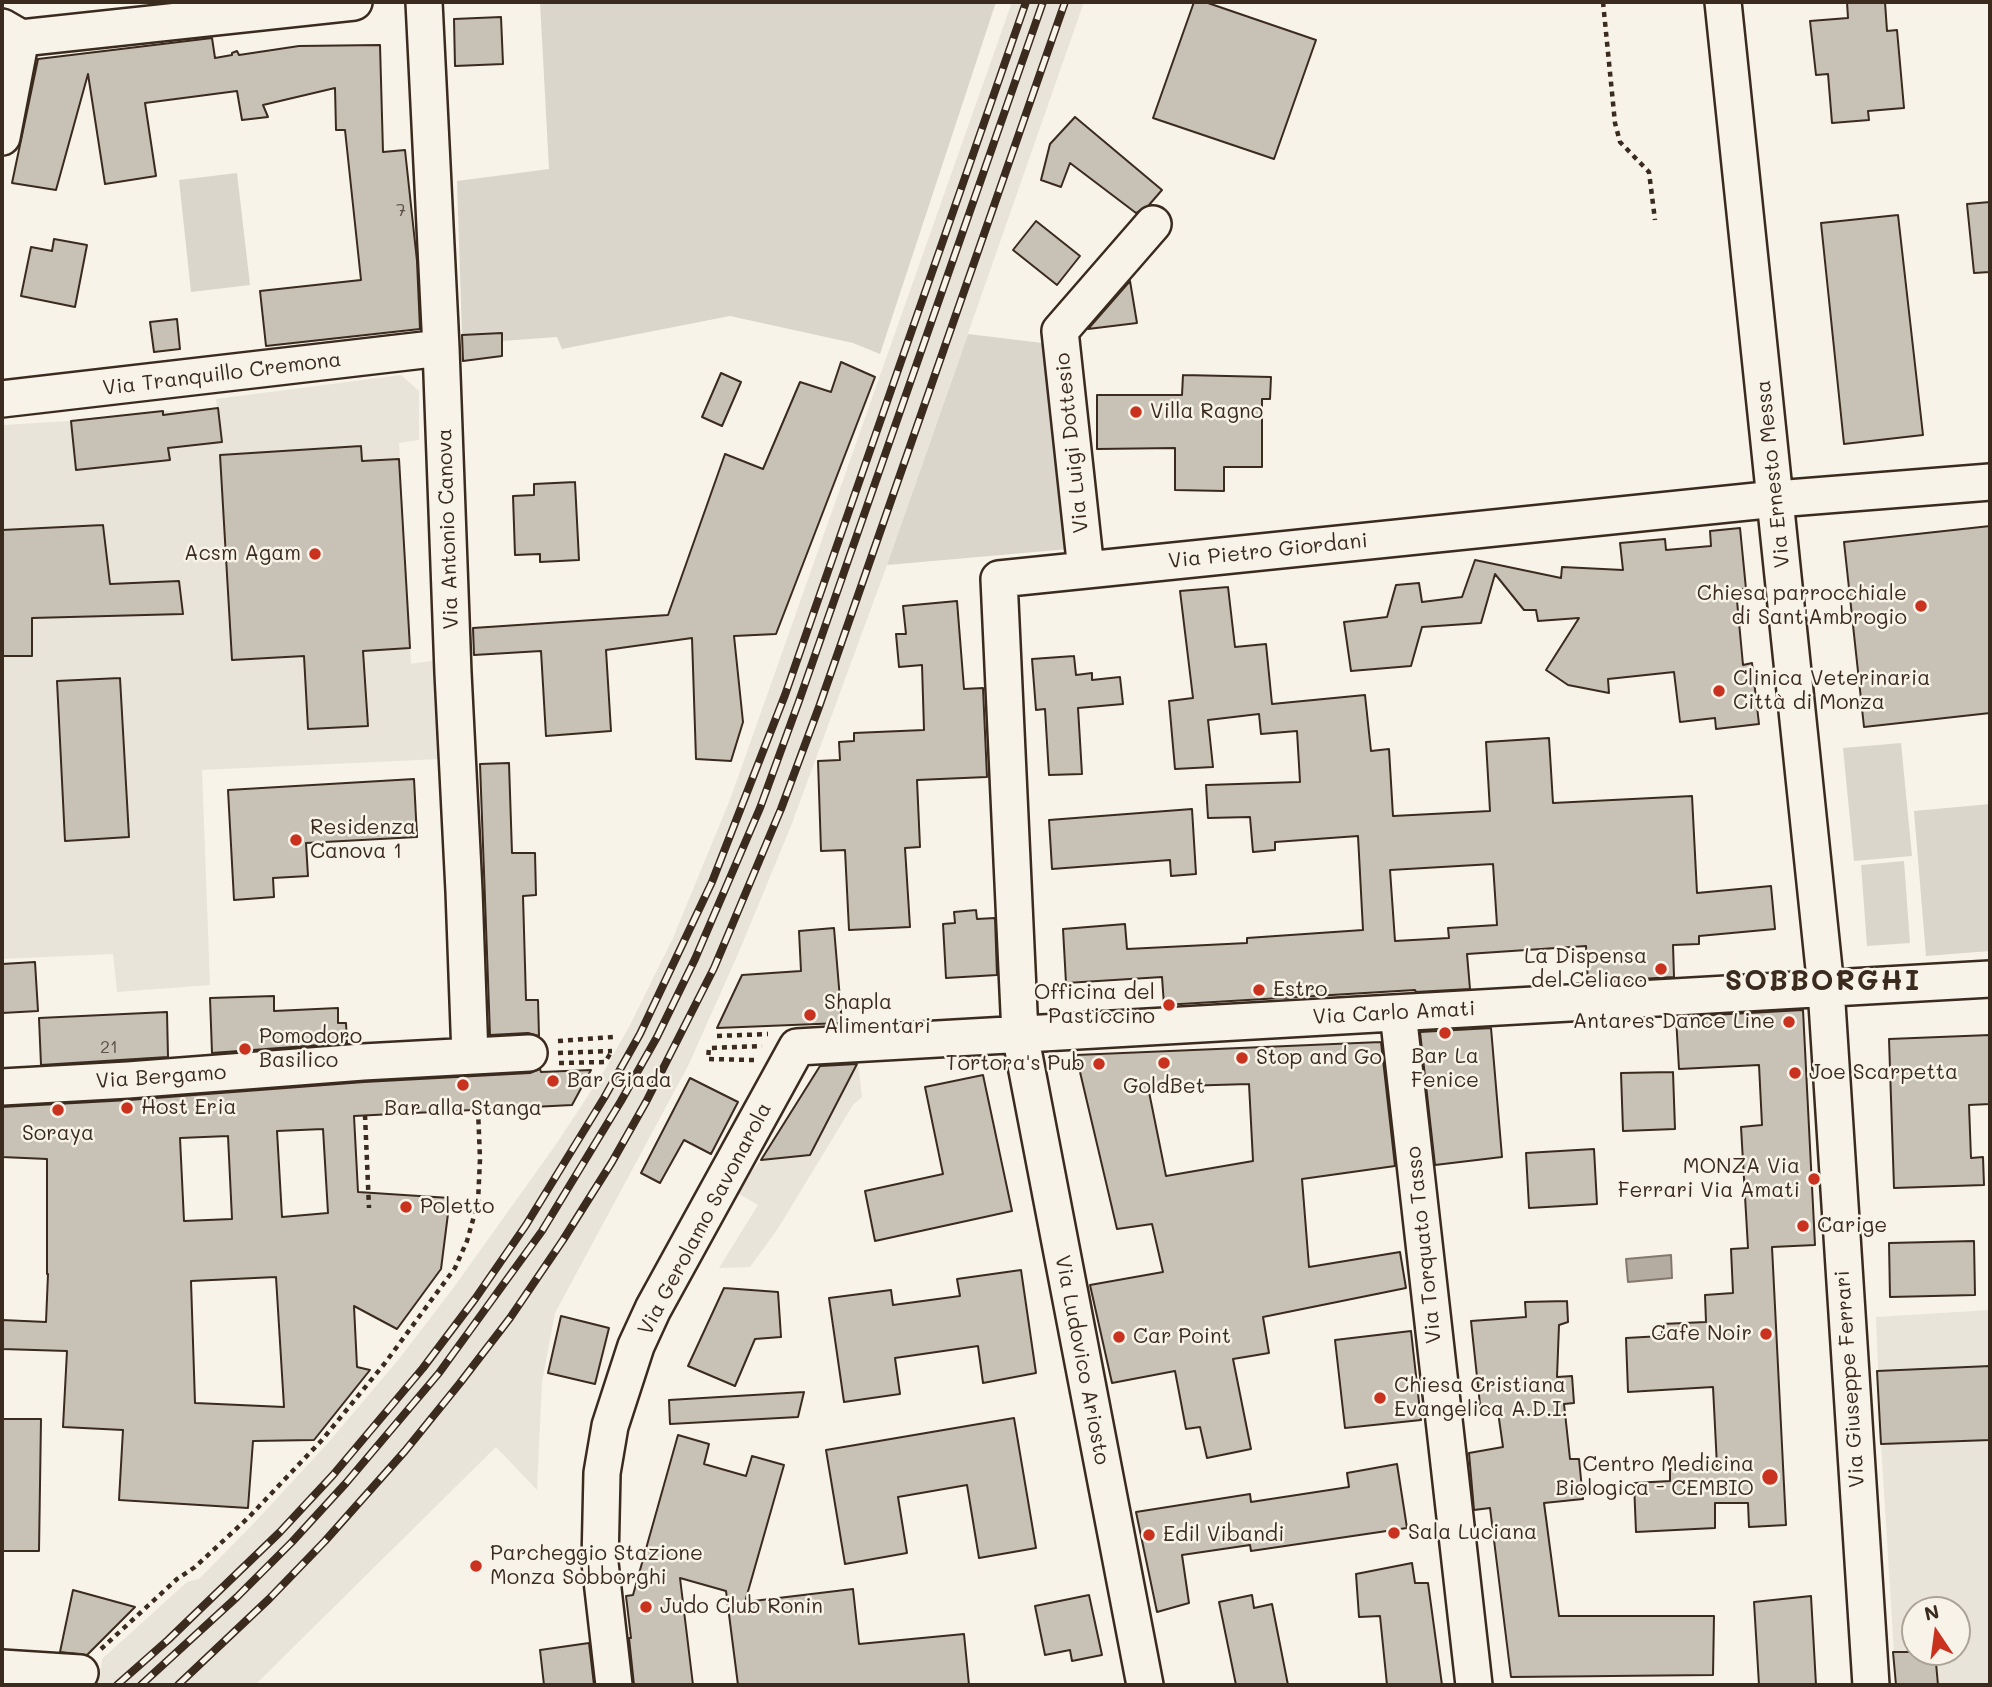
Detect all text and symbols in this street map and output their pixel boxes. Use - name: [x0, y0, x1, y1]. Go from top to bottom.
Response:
- house number: 7: [396, 199, 406, 221]
- street label: Via Tranquillo Cremona: [101, 347, 343, 401]
- street label: Via Luigi Dottesio: [1050, 351, 1094, 535]
- street label: Via Ernesto Messa: [1751, 379, 1795, 569]
- place label: Villa Ragno: [1150, 399, 1263, 425]
- marker: Villa Ragno: [1128, 404, 1144, 420]
- street label: Via Antonio Canova: [432, 428, 464, 630]
- street label: Via Pietro Giordani: [1167, 528, 1369, 574]
- place label: Acsm Agam: [184, 541, 301, 567]
- marker: Acsm Agam: [307, 546, 323, 562]
- place label: Chiesa parrocchiale di Sant'Ambrogio: [1697, 581, 1907, 631]
- marker: Chiesa parrocchiale di Sant'Ambrogio: [1913, 598, 1929, 614]
- place label: Clinica Veterinaria Città di Monza: [1733, 666, 1930, 716]
- marker: Clinica Veterinaria Città di Monza: [1711, 683, 1727, 699]
- place label: Residenza Canova 1: [310, 815, 416, 865]
- marker: Residenza Canova 1: [288, 832, 304, 848]
- place label: La Dispensa del Celiaco: [1524, 944, 1647, 994]
- marker: La Dispensa del Celiaco: [1653, 961, 1669, 977]
- district label: SOBBORGHI: [1726, 964, 1920, 998]
- place label: Estro: [1273, 977, 1327, 1003]
- place label: Officina del Pasticcino: [1034, 980, 1155, 1030]
- marker: Estro: [1251, 982, 1267, 998]
- place label: Shapla Alimentari: [824, 990, 931, 1040]
- street label: Via Carlo Amati: [1312, 996, 1476, 1030]
- marker: Officina del Pasticcino: [1161, 997, 1177, 1013]
- marker: Shapla Alimentari: [802, 1007, 818, 1023]
- place label: Antares Dance Line: [1573, 1009, 1775, 1035]
- marker: Antares Dance Line: [1781, 1014, 1797, 1030]
- place label: Pomodoro Basilico: [259, 1024, 362, 1074]
- marker: Bar La Fenice: [1437, 1025, 1453, 1041]
- house number: 21: [100, 1036, 118, 1058]
- marker: Pomodoro Basilico: [237, 1041, 253, 1057]
- place label: Bar La Fenice: [1411, 1044, 1479, 1094]
- place label: Stop and Go: [1256, 1045, 1382, 1071]
- marker: Stop and Go: [1234, 1050, 1250, 1066]
- place label: Tortora's Pub: [946, 1051, 1085, 1077]
- marker: GoldBet: [1156, 1055, 1172, 1071]
- marker: Tortora's Pub: [1091, 1056, 1107, 1072]
- street label: Via Bergamo: [95, 1060, 227, 1094]
- place label: Joe Scarpetta: [1809, 1060, 1958, 1086]
- marker: Joe Scarpetta: [1787, 1065, 1803, 1081]
- place label: Bar Giada: [567, 1068, 672, 1094]
- marker: Bar Giada: [545, 1073, 561, 1089]
- place label: GoldBet: [1123, 1074, 1205, 1100]
- marker: Bar alla Stanga: [455, 1077, 471, 1093]
- place label: Host Eria: [141, 1095, 237, 1121]
- place label: Bar alla Stanga: [384, 1096, 542, 1122]
- street label: Via Gerolamo Savonarola: [633, 1098, 777, 1340]
- marker: Host Eria: [119, 1100, 135, 1116]
- marker: Soraya: [50, 1102, 66, 1118]
- place label: Soraya: [22, 1121, 94, 1147]
- street label: Via Torquato Tasso: [1401, 1145, 1447, 1345]
- place label: MONZA Via Ferrari Via Amati: [1618, 1154, 1800, 1204]
- marker: MONZA Via Ferrari Via Amati: [1806, 1171, 1822, 1187]
- place label: Poletto: [420, 1194, 494, 1220]
- marker: Poletto: [398, 1199, 414, 1215]
- place label: Carige: [1817, 1213, 1887, 1239]
- marker: Carige: [1795, 1218, 1811, 1234]
- street label: Via Ludovico Ariosto: [1049, 1253, 1115, 1467]
- street label: Via Giuseppe Ferrari: [1830, 1269, 1870, 1489]
- place label: Cafe Noir: [1651, 1321, 1752, 1347]
- place label: Car Point: [1133, 1324, 1231, 1350]
- marker: Cafe Noir: [1758, 1326, 1774, 1342]
- marker: Car Point: [1111, 1329, 1127, 1345]
- place label: Chiesa Cristiana Evangelica A.D.I.: [1394, 1373, 1568, 1423]
- marker: Chiesa Cristiana Evangelica A.D.I.: [1372, 1390, 1388, 1406]
- place label: Centro Medicina Biologica - CEMBIO: [1555, 1452, 1754, 1502]
- marker: Centro Medicina Biologica - CEMBIO: [1760, 1467, 1780, 1487]
- place label: Sala Luciana: [1408, 1520, 1537, 1546]
- place label: Edil Vibandi: [1163, 1522, 1285, 1548]
- marker: Sala Luciana: [1386, 1525, 1402, 1541]
- marker: Edil Vibandi: [1141, 1527, 1157, 1543]
- place label: Parcheggio Stazione Monza Sobborghi: [490, 1541, 703, 1591]
- marker: Parcheggio Stazione Monza Sobborghi: [468, 1558, 484, 1574]
- place label: Judo Club Ronin: [660, 1594, 823, 1620]
- north arrow: [1901, 1596, 1971, 1666]
- text: N: [1922, 1598, 1941, 1626]
- marker: Judo Club Ronin: [638, 1599, 654, 1615]

